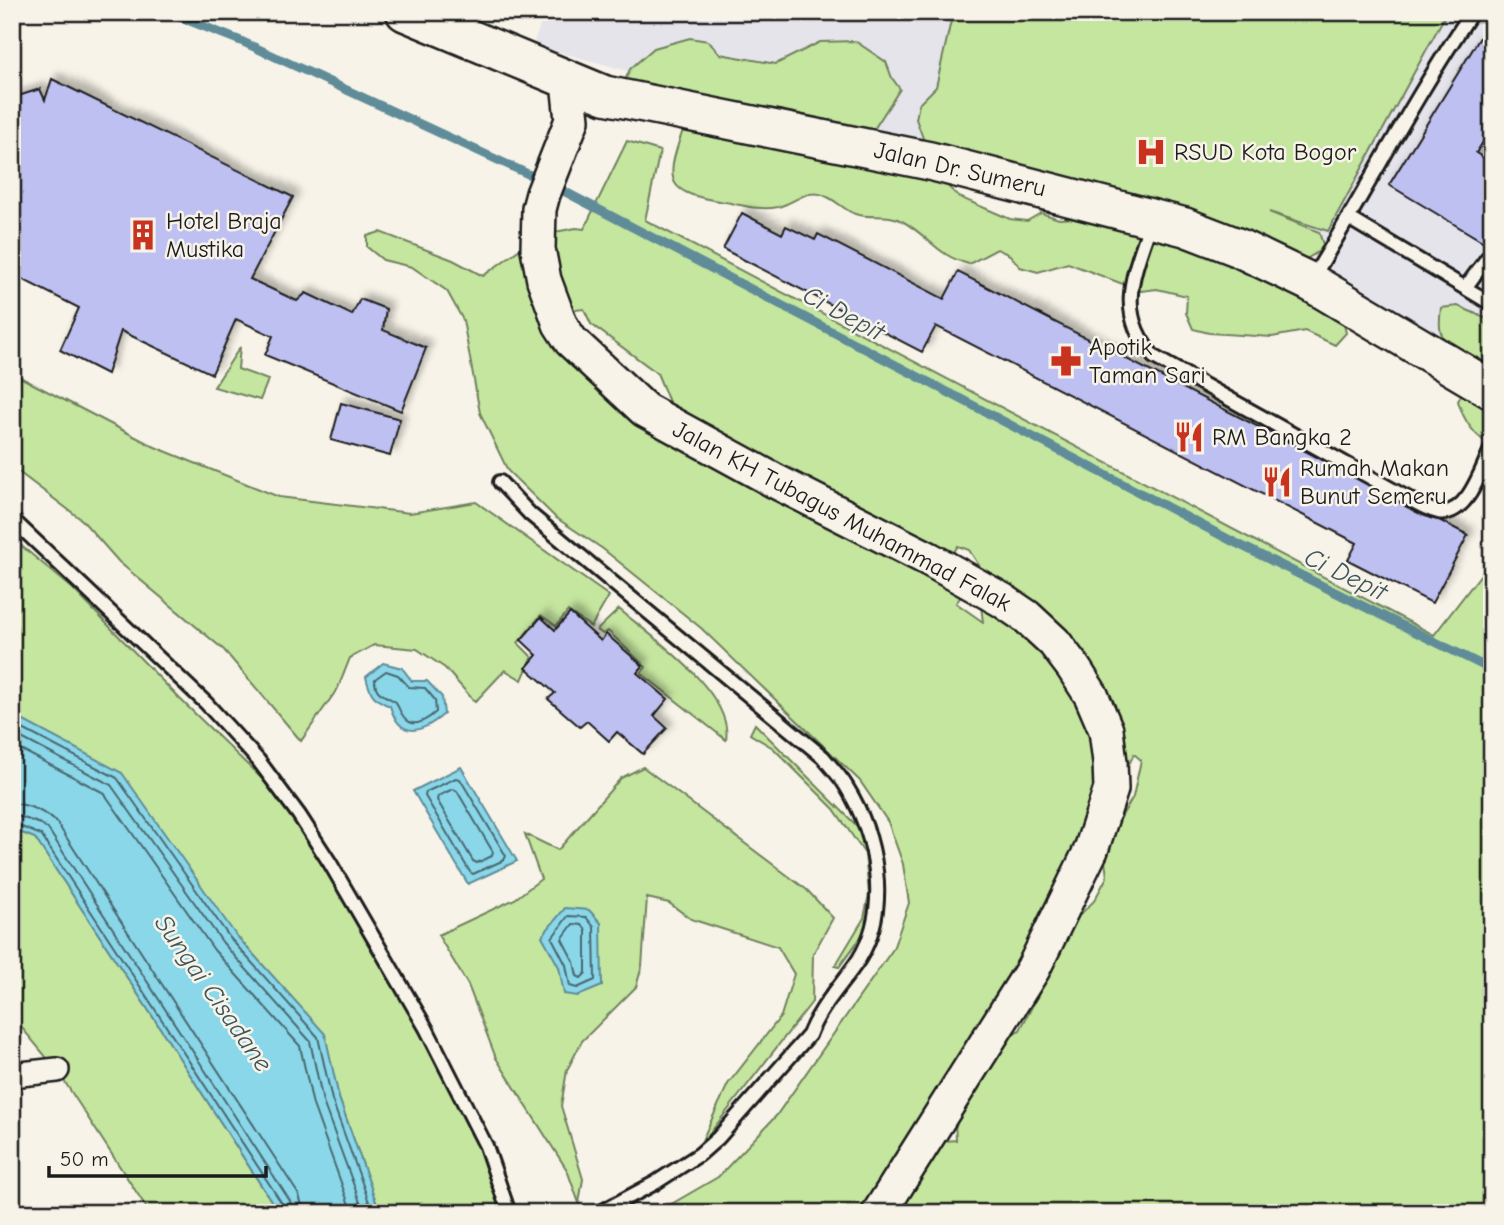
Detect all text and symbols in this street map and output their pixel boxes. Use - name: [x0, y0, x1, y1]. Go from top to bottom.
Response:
- hospital icon: RSUD Kota Bogor: [1134, 135, 1168, 169]
- street label: Jalan Dr. Sumeru: [871, 136, 1049, 202]
- place label: RSUD Kota Bogor: [1174, 138, 1357, 166]
- place label: Hotel Braja Mustika: [166, 207, 282, 263]
- building icon: Hotel Braja Mustika: [126, 218, 160, 252]
- water label: Ci Depit: [798, 280, 891, 349]
- place label: Apotik Taman Sari: [1089, 333, 1206, 389]
- pharmacy icon: Apotik Taman Sari: [1049, 344, 1083, 378]
- street label: Jalan KH Tubagus Muhammad Falak: [668, 415, 1016, 617]
- restaurant icon: RM Bangka 2: [1172, 420, 1206, 454]
- place label: RM Bangka 2: [1212, 423, 1352, 451]
- place label: Rumah Makan Bunut Semeru: [1300, 454, 1449, 510]
- restaurant icon: Rumah Makan Bunut Semeru: [1260, 465, 1294, 499]
- water label: Ci Depit: [1299, 542, 1393, 608]
- water label: Sungai Cisadane: [148, 909, 278, 1078]
- scale bar: [49, 1134, 266, 1178]
- text: 50 m: [60, 1147, 109, 1171]

